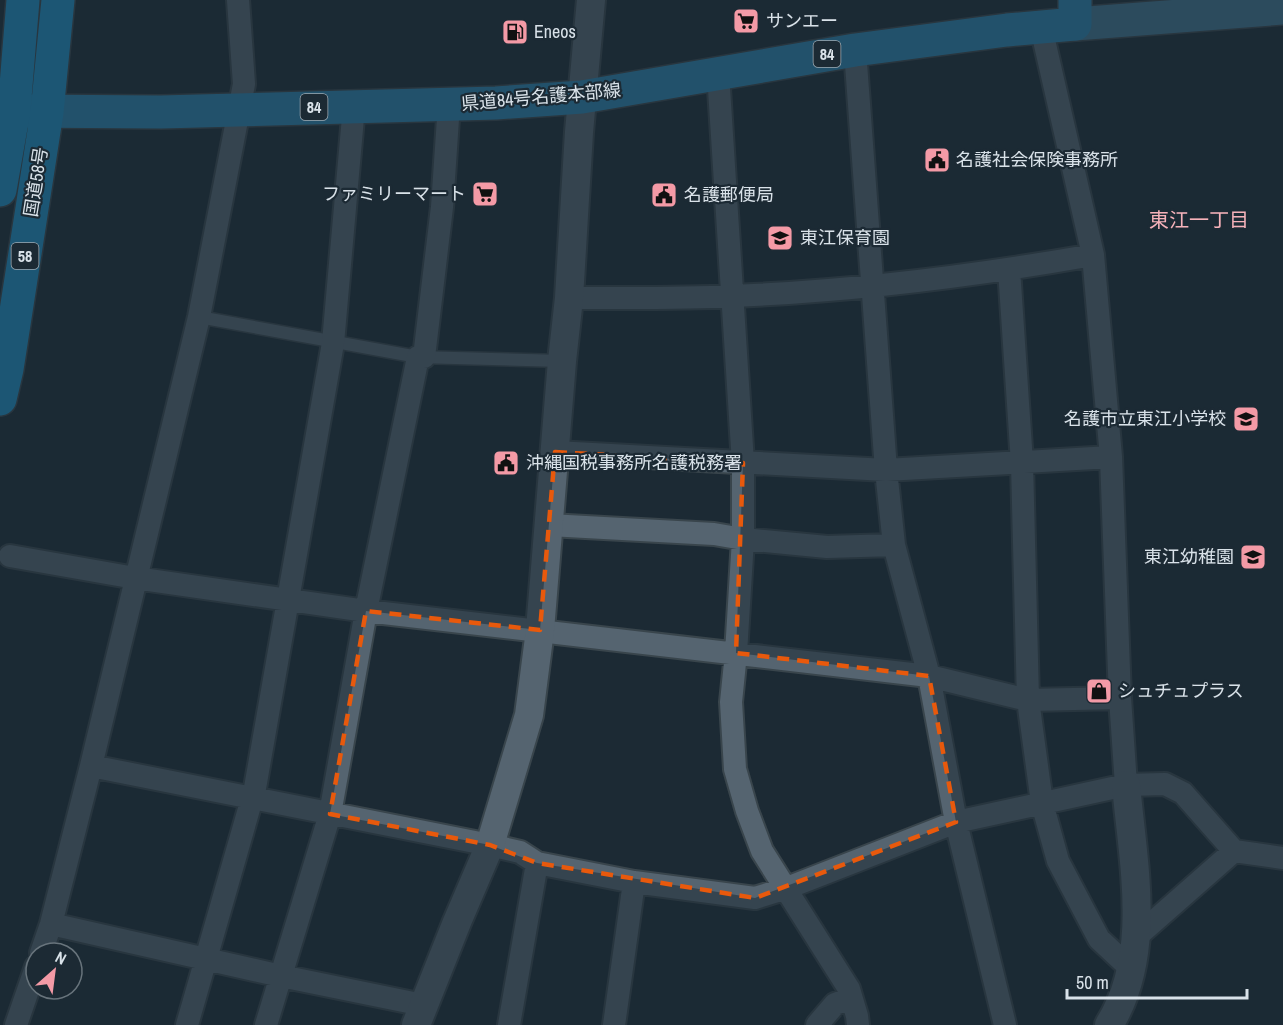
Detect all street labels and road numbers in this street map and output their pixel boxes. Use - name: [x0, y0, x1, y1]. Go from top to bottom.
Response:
- road number: 84: [814, 41, 840, 67]
- street label: 県道84号名護本部線: [460, 77, 622, 116]
- road number: 84: [300, 94, 328, 120]
- street label: 国道58号: [18, 145, 53, 219]
- road number: 58: [12, 243, 38, 269]

